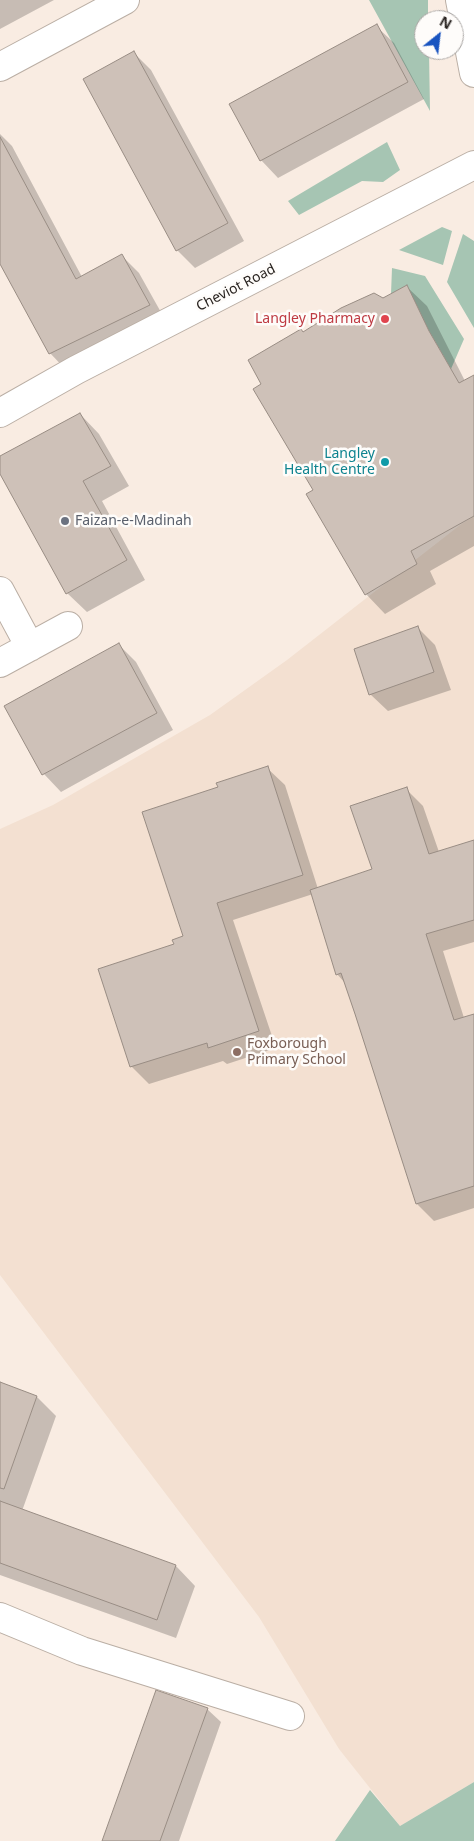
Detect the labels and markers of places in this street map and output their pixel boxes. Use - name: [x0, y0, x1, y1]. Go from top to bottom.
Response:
- place label: Langley Pharmacy: [255, 311, 375, 327]
- marker: Langley Pharmacy: [379, 313, 391, 325]
- place label: Langley Health Centre: [284, 446, 375, 478]
- marker: Langley Health Centre: [379, 456, 391, 468]
- place label: Faizan-e-Madinah: [75, 513, 192, 529]
- marker: Faizan-e-Madinah: [59, 515, 71, 527]
- place label: Foxborough Primary School: [247, 1036, 346, 1068]
- marker: Foxborough Primary School: [231, 1046, 243, 1058]

